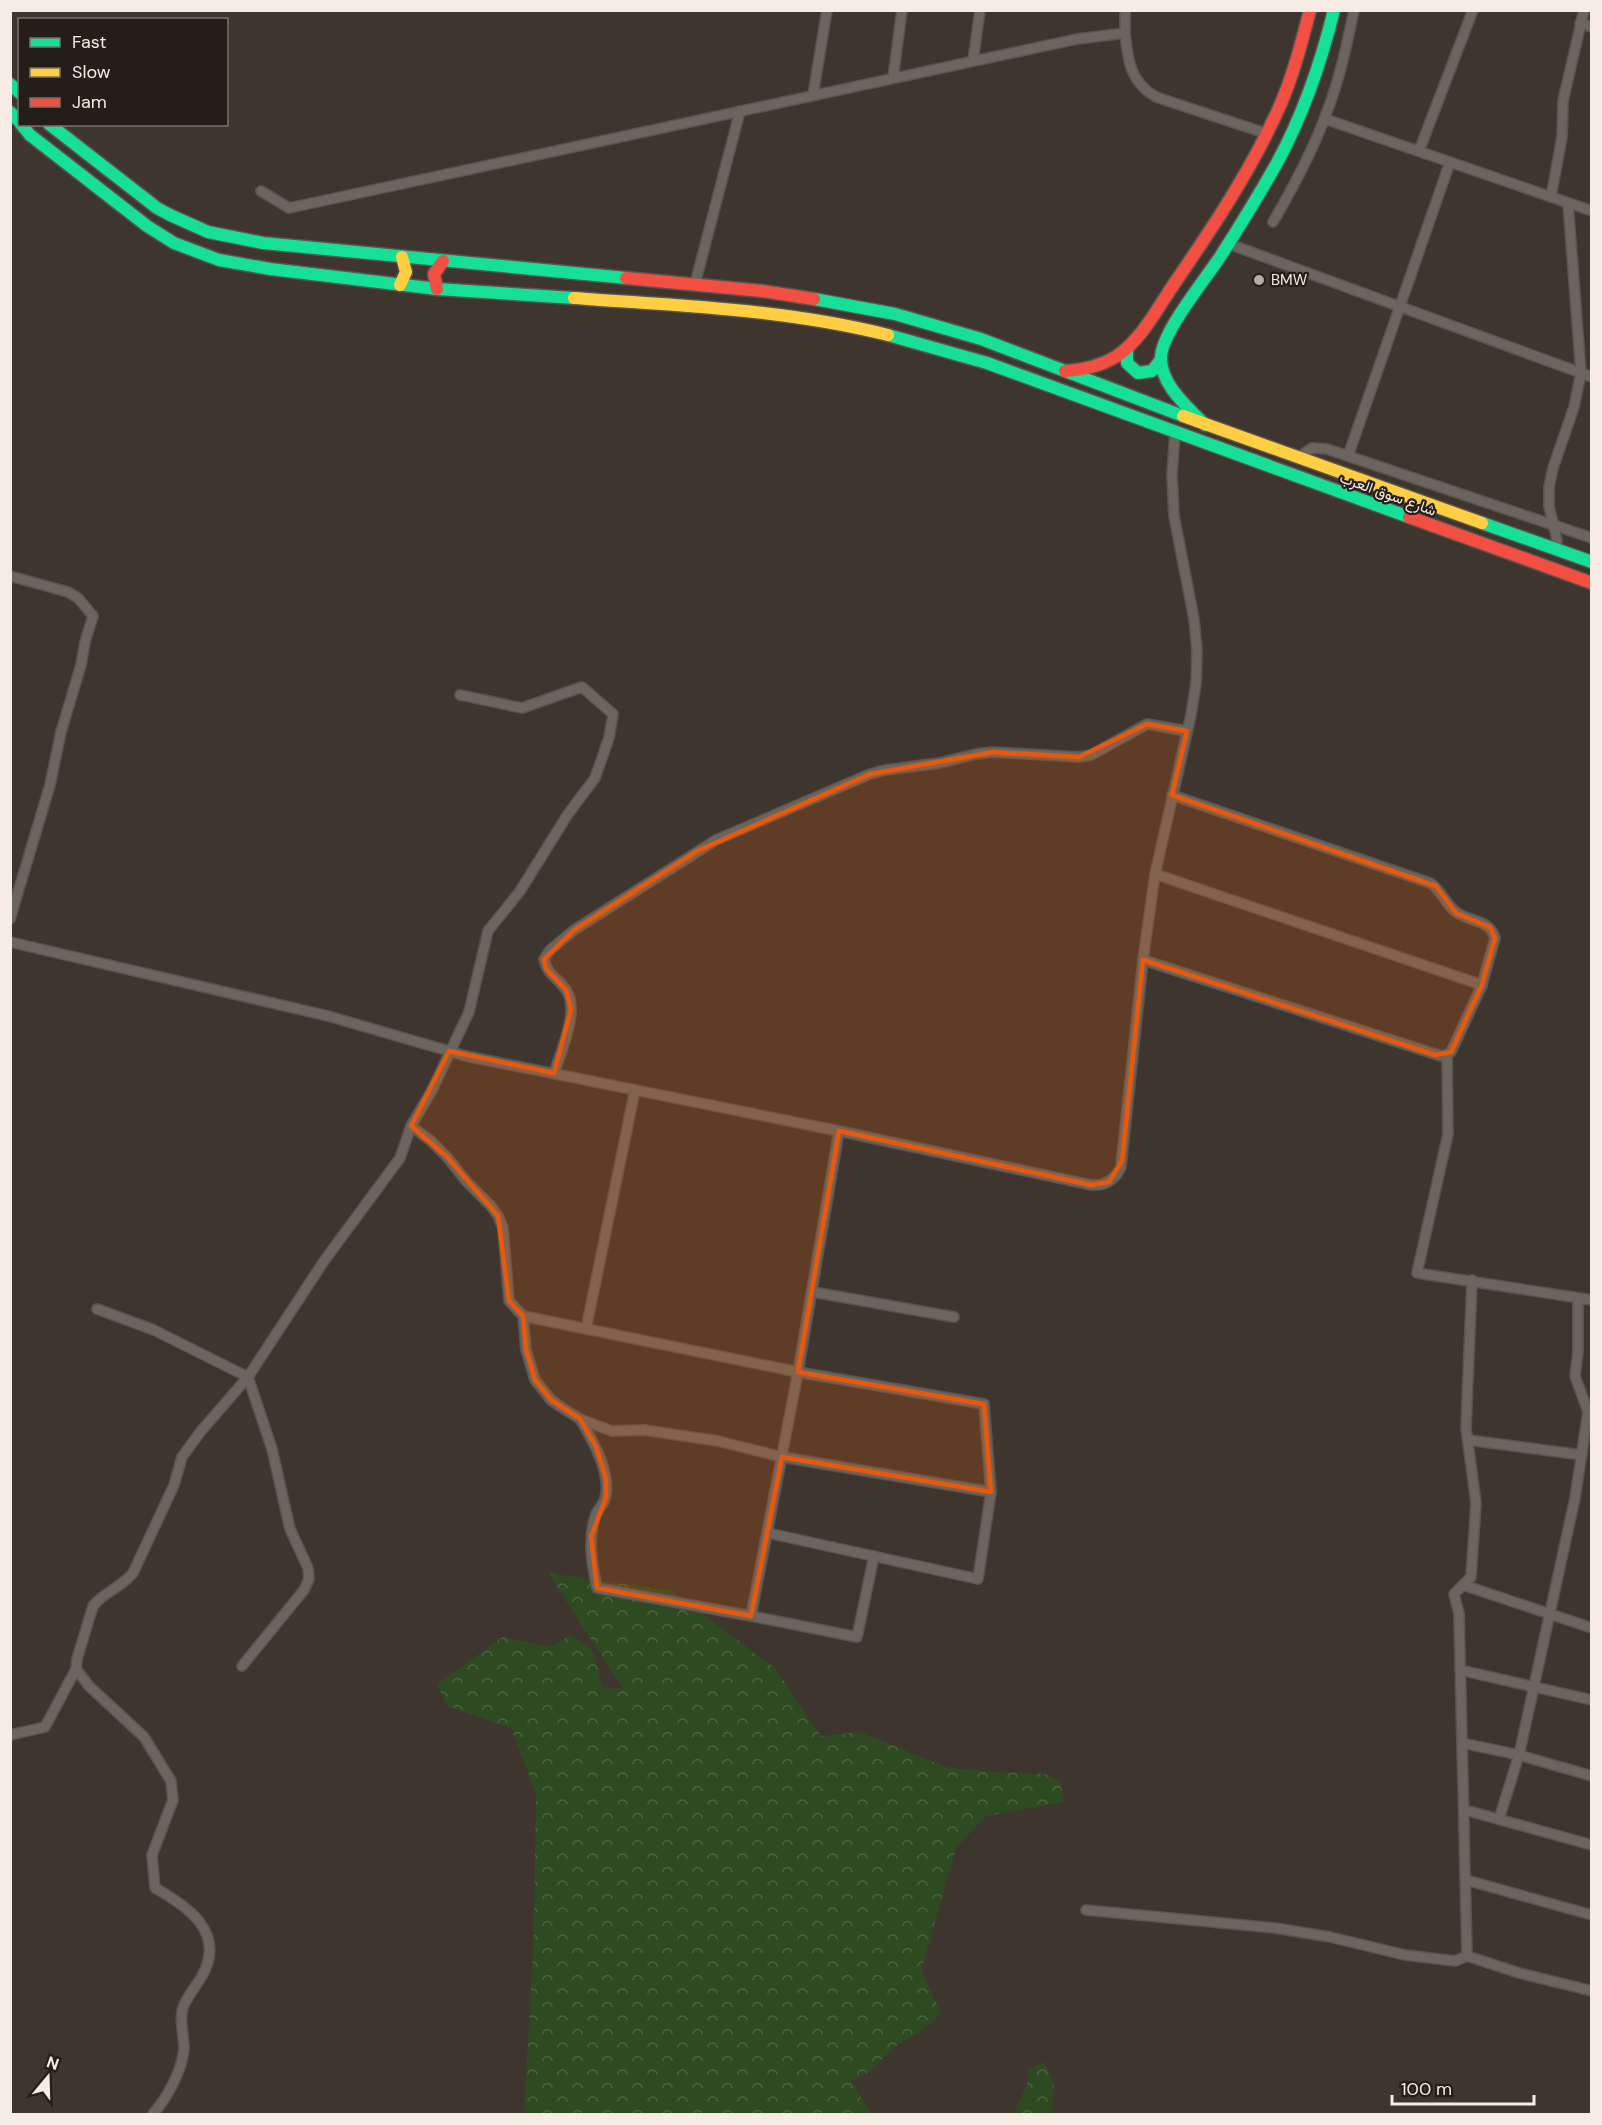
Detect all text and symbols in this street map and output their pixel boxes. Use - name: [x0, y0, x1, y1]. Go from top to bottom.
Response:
- legend: [18, 18, 228, 126]
- text: Fast: [72, 30, 107, 54]
- text: Slow: [72, 60, 111, 84]
- text: Jam: [72, 90, 107, 114]
- place label: BMW: [1271, 270, 1308, 290]
- marker: BMW: [1252, 273, 1266, 287]
- street label: شارع سوق العرب: [1337, 467, 1439, 522]
- north arrow: [18, 2047, 78, 2107]
- text: N: [44, 2051, 62, 2075]
- scale bar: [1392, 2068, 1534, 2106]
- text: 100 m: [1401, 2077, 1452, 2101]

